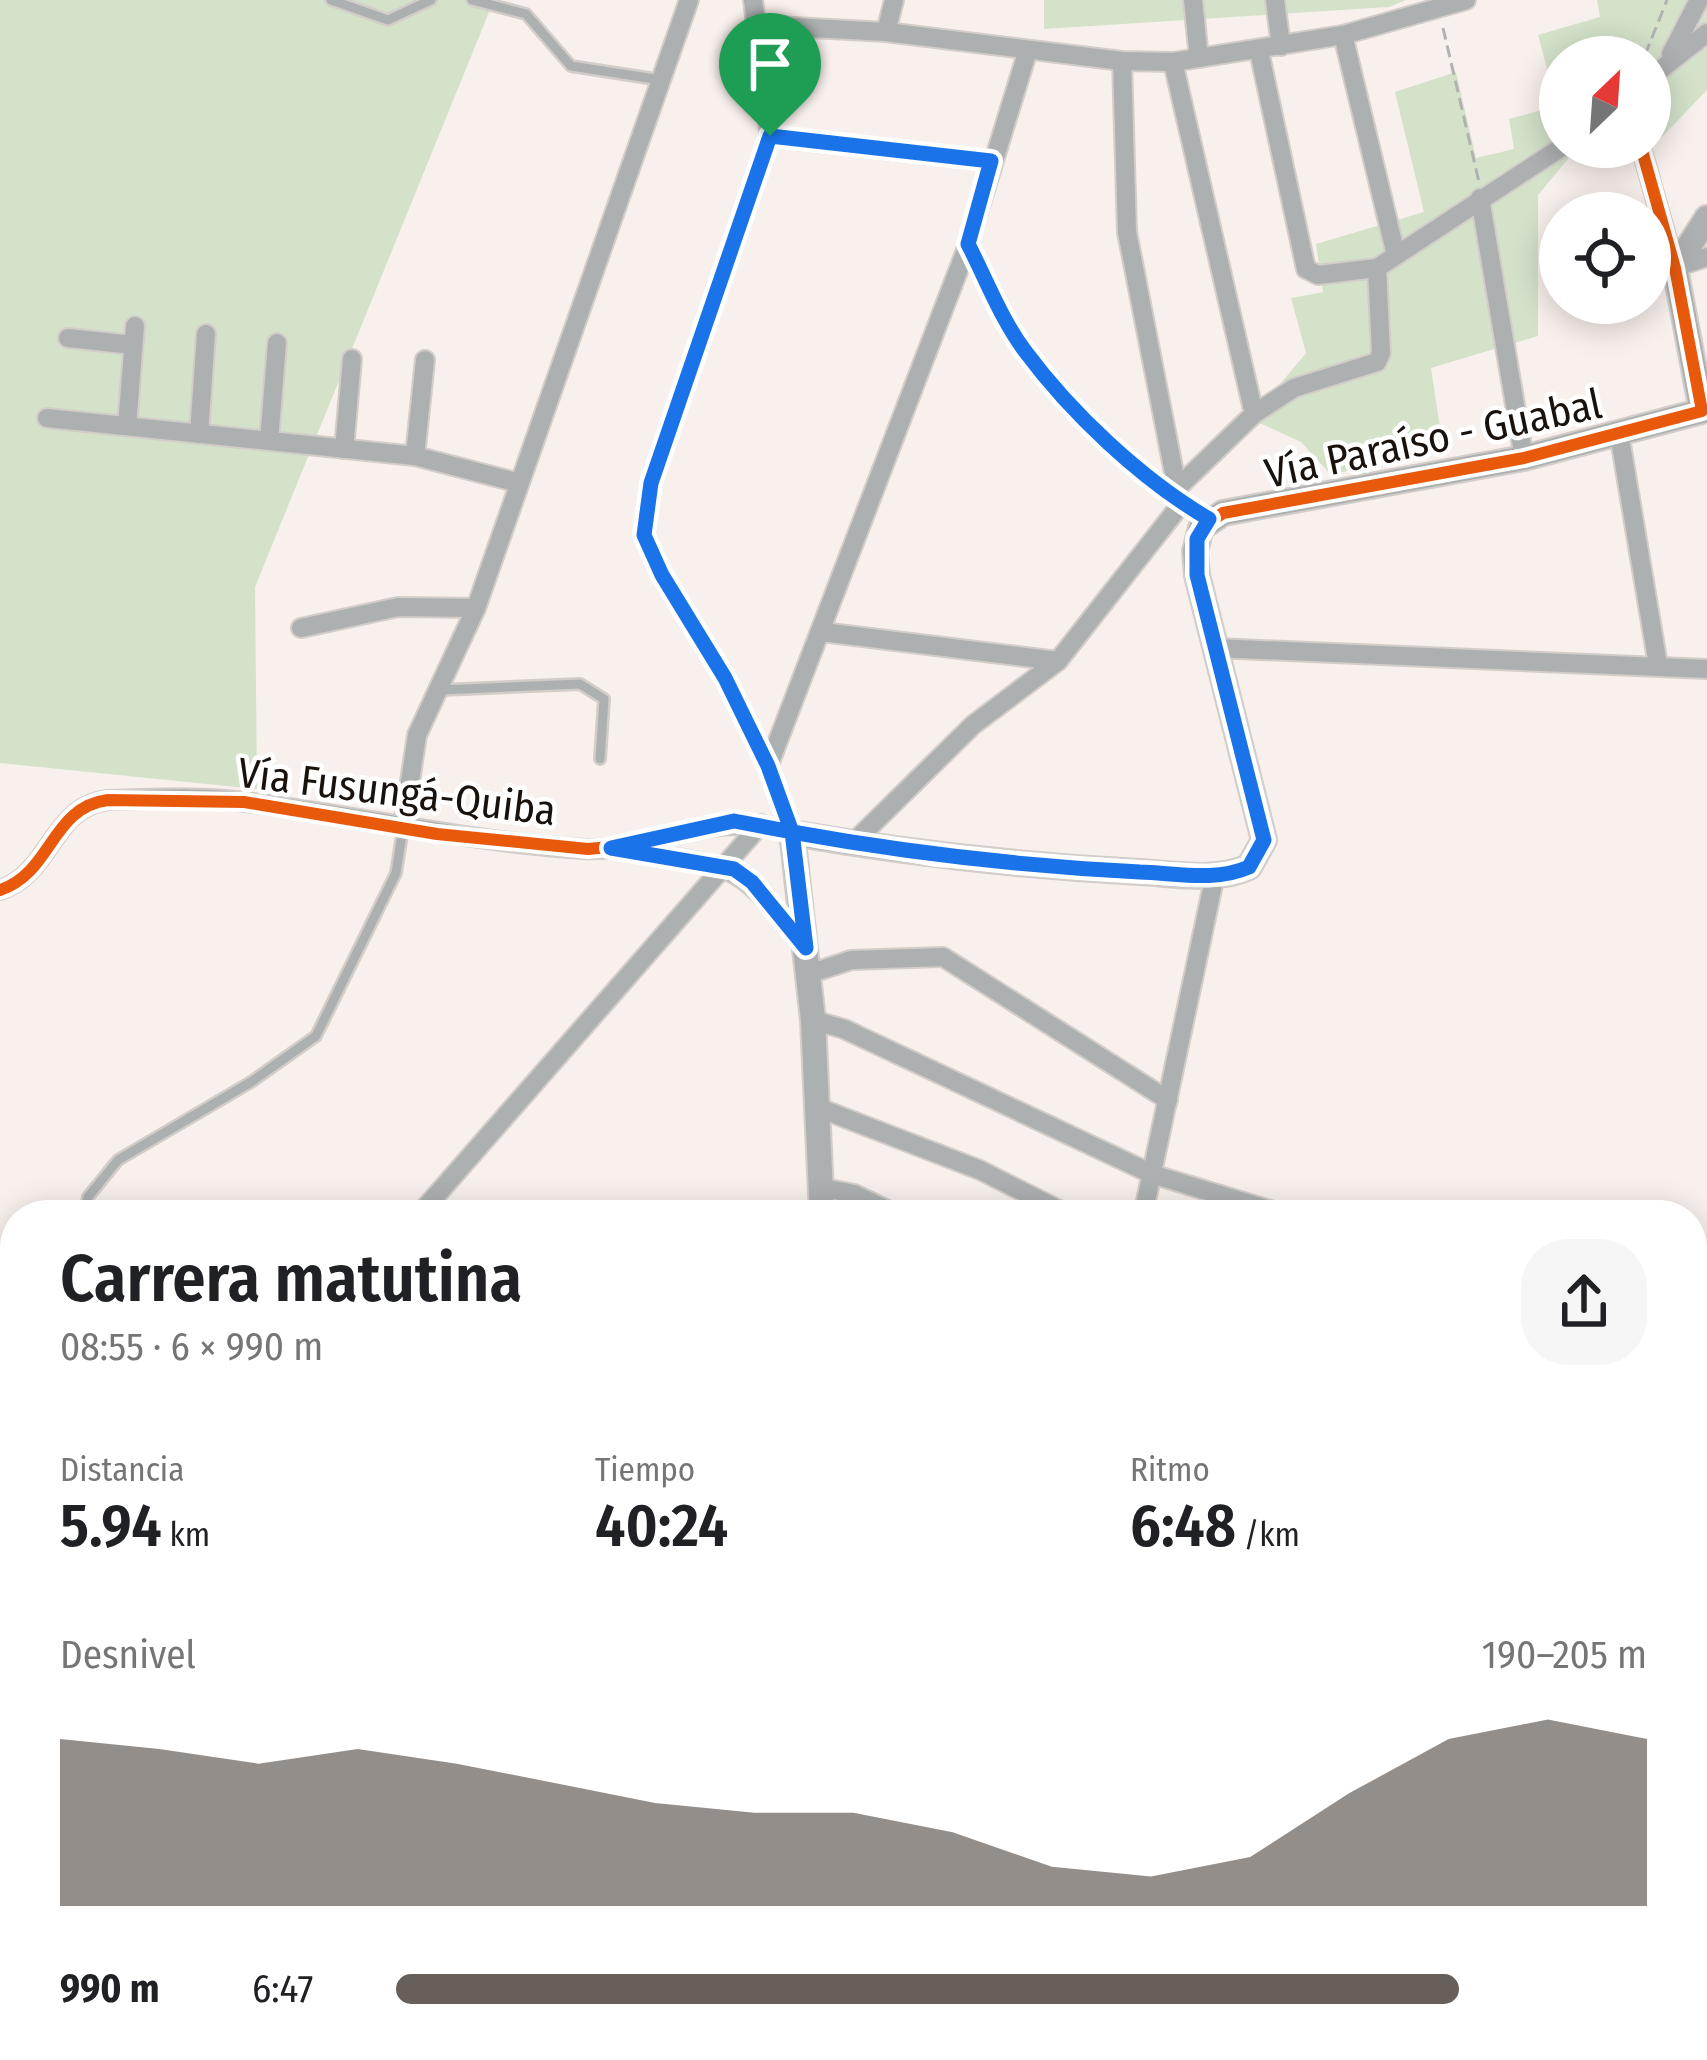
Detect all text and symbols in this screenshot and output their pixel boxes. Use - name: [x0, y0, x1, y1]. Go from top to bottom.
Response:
- pin: [719, 13, 821, 136]
- icon: arrive: [737, 31, 803, 97]
- north arrow: [1539, 36, 1671, 168]
- map controls: [1539, 36, 1671, 324]
- button: locate: [1539, 192, 1671, 324]
- street label: Vía Paraíso - Guabal: [1260, 379, 1606, 499]
- street label: Vía Fusungá-Quiba: [235, 748, 559, 836]
- text: Carrera matutina: [60, 1239, 522, 1318]
- button: share: [1521, 1239, 1647, 1365]
- text: 08:55 · 6 × 990 m: [60, 1324, 323, 1370]
- text: Distancia: [60, 1450, 184, 1490]
- text: Tiempo: [595, 1450, 695, 1490]
- text: Ritmo: [1130, 1450, 1210, 1490]
- text: 5.94: [60, 1490, 162, 1562]
- text: 40:24: [595, 1490, 728, 1562]
- text: 6:48: [1130, 1490, 1236, 1562]
- text: km: [162, 1515, 210, 1555]
- text: /km: [1236, 1515, 1300, 1555]
- text: Desnivel: [60, 1632, 196, 1678]
- text: 190–205 m: [1482, 1632, 1647, 1678]
- text: 990 m: [60, 1966, 160, 2012]
- text: 6:47: [252, 1966, 313, 2012]

